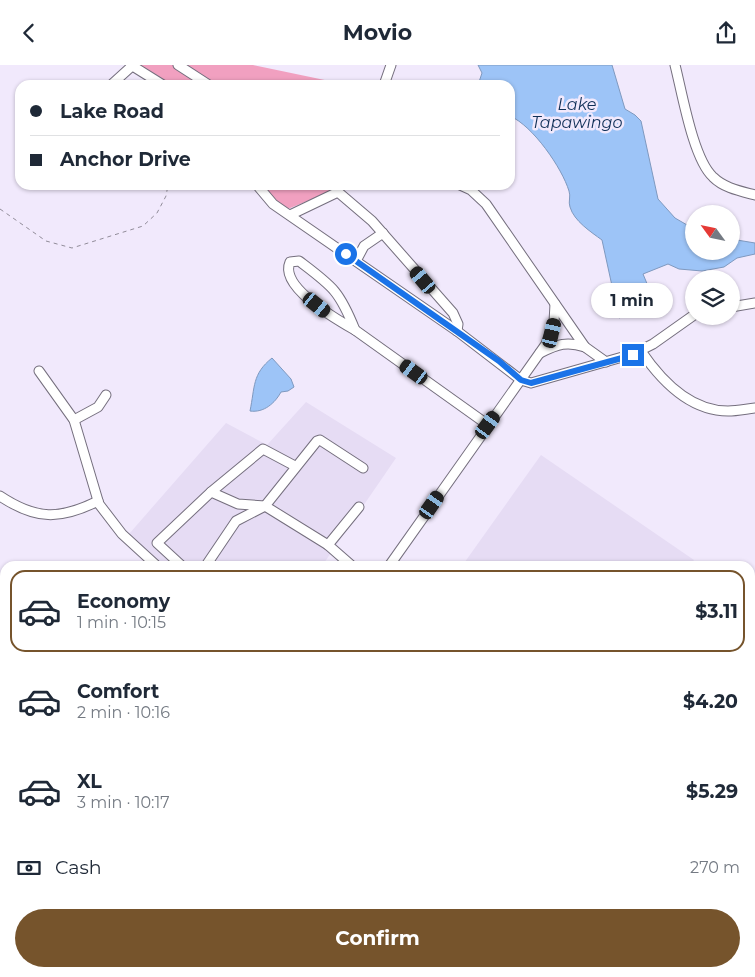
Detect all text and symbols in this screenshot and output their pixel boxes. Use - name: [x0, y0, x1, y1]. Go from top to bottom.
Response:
- icon: back: [15, 19, 43, 47]
- text: Movio: [343, 19, 412, 46]
- icon: share: [712, 19, 740, 47]
- water label: Lake Tapawingo: [531, 95, 623, 132]
- text: Lake Road: [60, 100, 164, 123]
- text: Anchor Drive: [60, 148, 191, 171]
- north arrow: [685, 205, 740, 260]
- map controls: [685, 205, 740, 325]
- route start: [335, 243, 357, 265]
- car: [407, 264, 438, 296]
- button: layers: [685, 270, 740, 325]
- callout: 1 min: [592, 283, 674, 317]
- car: [300, 290, 333, 320]
- text: 1 min: [610, 291, 654, 310]
- car: [541, 317, 562, 349]
- route end: [622, 344, 644, 366]
- car: [397, 357, 430, 387]
- car: [473, 408, 502, 442]
- car: [417, 488, 446, 522]
- icon: car: [17, 589, 62, 634]
- text: Economy: [77, 590, 170, 613]
- text: $3.11: [695, 600, 738, 623]
- text: 1 min · 10:15: [77, 613, 166, 632]
- icon: car: [17, 679, 62, 724]
- text: Comfort: [77, 680, 159, 703]
- text: $4.20: [683, 690, 738, 713]
- text: 2 min · 10:16: [77, 703, 170, 722]
- icon: car: [17, 769, 62, 814]
- text: XL: [77, 770, 102, 793]
- text: $5.29: [686, 780, 738, 803]
- text: 3 min · 10:17: [77, 793, 170, 812]
- icon: cash: [15, 854, 43, 882]
- text: Cash: [55, 856, 102, 879]
- text: 270 m: [690, 858, 740, 877]
- button: Confirm: [15, 909, 740, 967]

